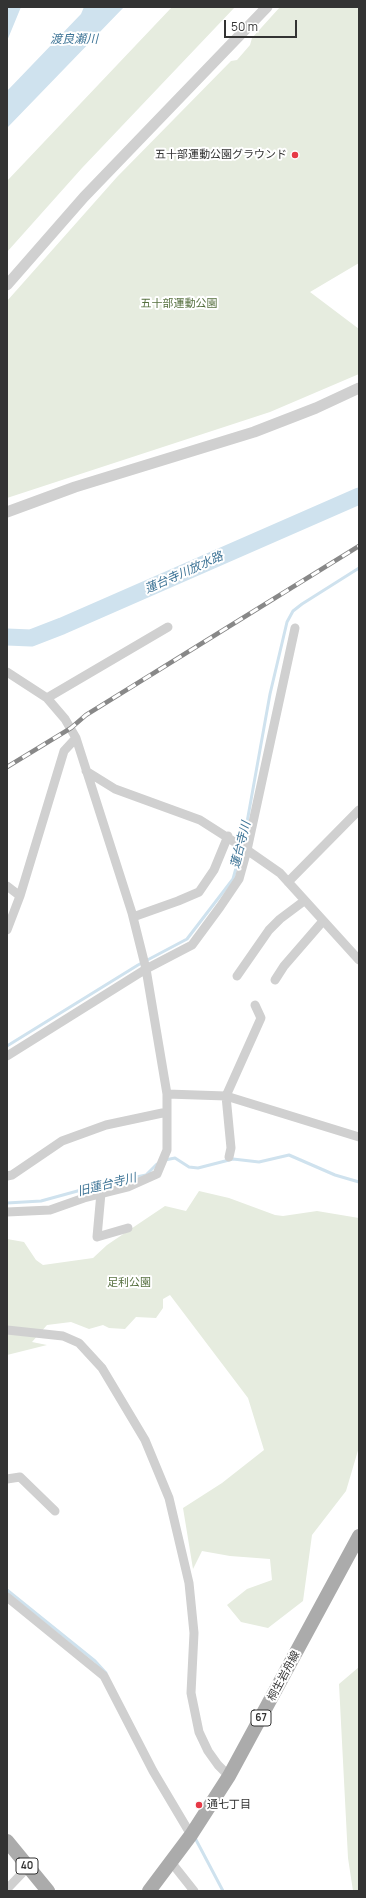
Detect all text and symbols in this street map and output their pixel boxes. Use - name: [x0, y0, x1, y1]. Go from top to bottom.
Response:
- scale bar: [226, 12, 299, 38]
- text: 50 m: [231, 18, 258, 35]
- water label: 渡良瀬川: [50, 33, 98, 47]
- place label: 五十部運動公園グラウンド: [155, 148, 287, 162]
- marker: 五十部運動公園グラウンド: [290, 150, 300, 160]
- park label: 五十部運動公園: [141, 297, 217, 311]
- water label: 蓮台寺川放水路: [143, 549, 225, 597]
- water label: 蓮台寺川: [228, 820, 254, 870]
- water label: 旧蓮台寺川: [76, 1171, 138, 1199]
- park label: 足利公園: [107, 1276, 151, 1290]
- street label: 桐生岩舟線: [265, 1649, 303, 1703]
- road number: 67: [251, 1710, 271, 1726]
- place label: 通七丁目: [207, 1798, 251, 1812]
- marker: 通七丁目: [194, 1800, 204, 1810]
- road number: 40: [16, 1858, 38, 1874]

